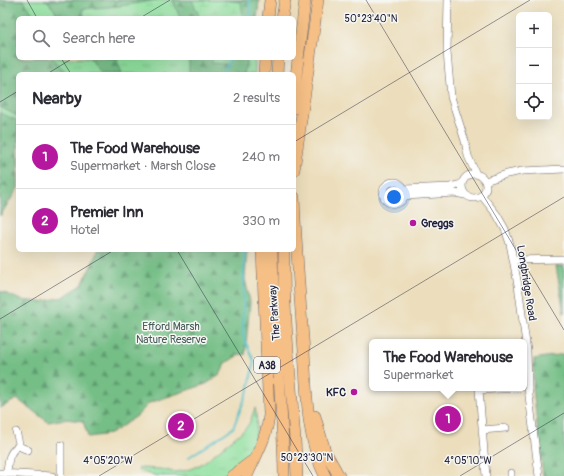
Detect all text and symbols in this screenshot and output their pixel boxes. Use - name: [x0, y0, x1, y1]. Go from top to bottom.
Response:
- map controls: [516, 12, 552, 120]
- button: +: [516, 12, 552, 48]
- text: 50°23'40"N: [345, 13, 398, 25]
- search box: [16, 16, 296, 60]
- icon: search: [30, 27, 52, 49]
- text: Search here: [62, 29, 135, 48]
- button: −: [516, 48, 552, 84]
- button: locate: [516, 84, 552, 120]
- text: Nearby: [32, 88, 81, 109]
- text: 2 results: [233, 90, 280, 106]
- text: The Food Warehouse: [70, 139, 200, 158]
- text: 1: [42, 149, 48, 165]
- text: 240 m: [242, 149, 280, 165]
- text: Supermarket · Marsh Close: [70, 158, 216, 174]
- your location: [384, 187, 404, 207]
- text: Premier Inn: [70, 203, 144, 222]
- text: 2: [41, 213, 49, 229]
- text: 330 m: [242, 213, 280, 229]
- place label: Greggs: [421, 217, 453, 230]
- marker: Greggs: [408, 218, 418, 228]
- text: Hotel: [70, 222, 100, 238]
- street label: Longbridge Road: [514, 244, 539, 322]
- street label: The Parkway: [266, 284, 283, 341]
- park label: Efford Marsh Nature Reserve: [136, 320, 207, 346]
- popup: [369, 339, 527, 391]
- text: The Food Warehouse: [383, 348, 513, 367]
- road number: A38: [254, 357, 280, 373]
- text: Supermarket: [383, 367, 454, 383]
- place label: KFC: [326, 386, 346, 399]
- marker: KFC: [349, 387, 359, 397]
- pin: 1: [435, 404, 461, 434]
- pin: 2: [168, 411, 194, 441]
- text: 50°23'30"N: [281, 452, 334, 464]
- text: 4°05'20"W: [83, 455, 133, 467]
- text: 4°05'10"W: [444, 455, 492, 467]

